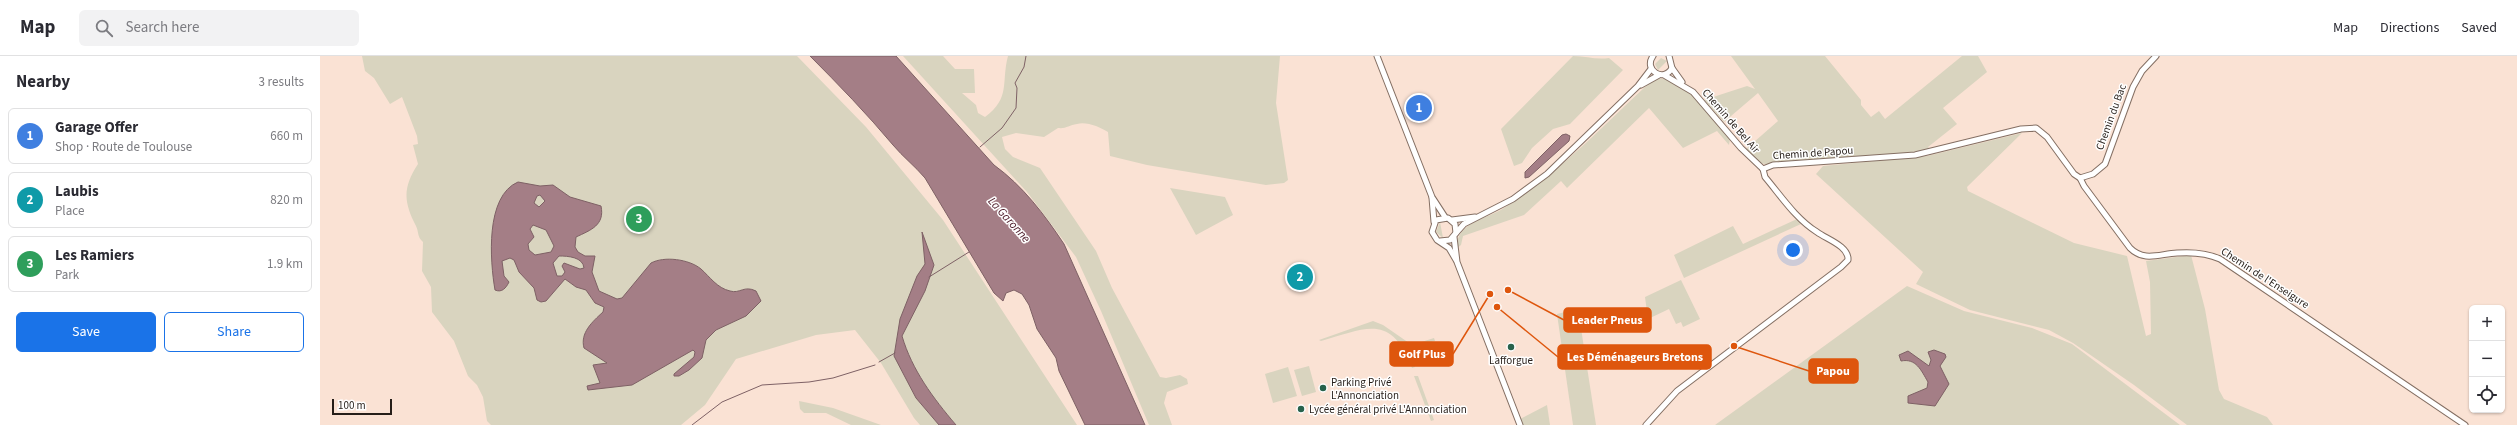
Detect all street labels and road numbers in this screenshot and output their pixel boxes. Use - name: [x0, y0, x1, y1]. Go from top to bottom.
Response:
- street label: Chemin du Bac: [2092, 82, 2130, 152]
- street label: Chemin de Bel Air: [1699, 86, 1763, 157]
- street label: Chemin de Papou: [1772, 143, 1854, 163]
- street label: Chemin de l'Enseigure: [2218, 244, 2312, 312]

